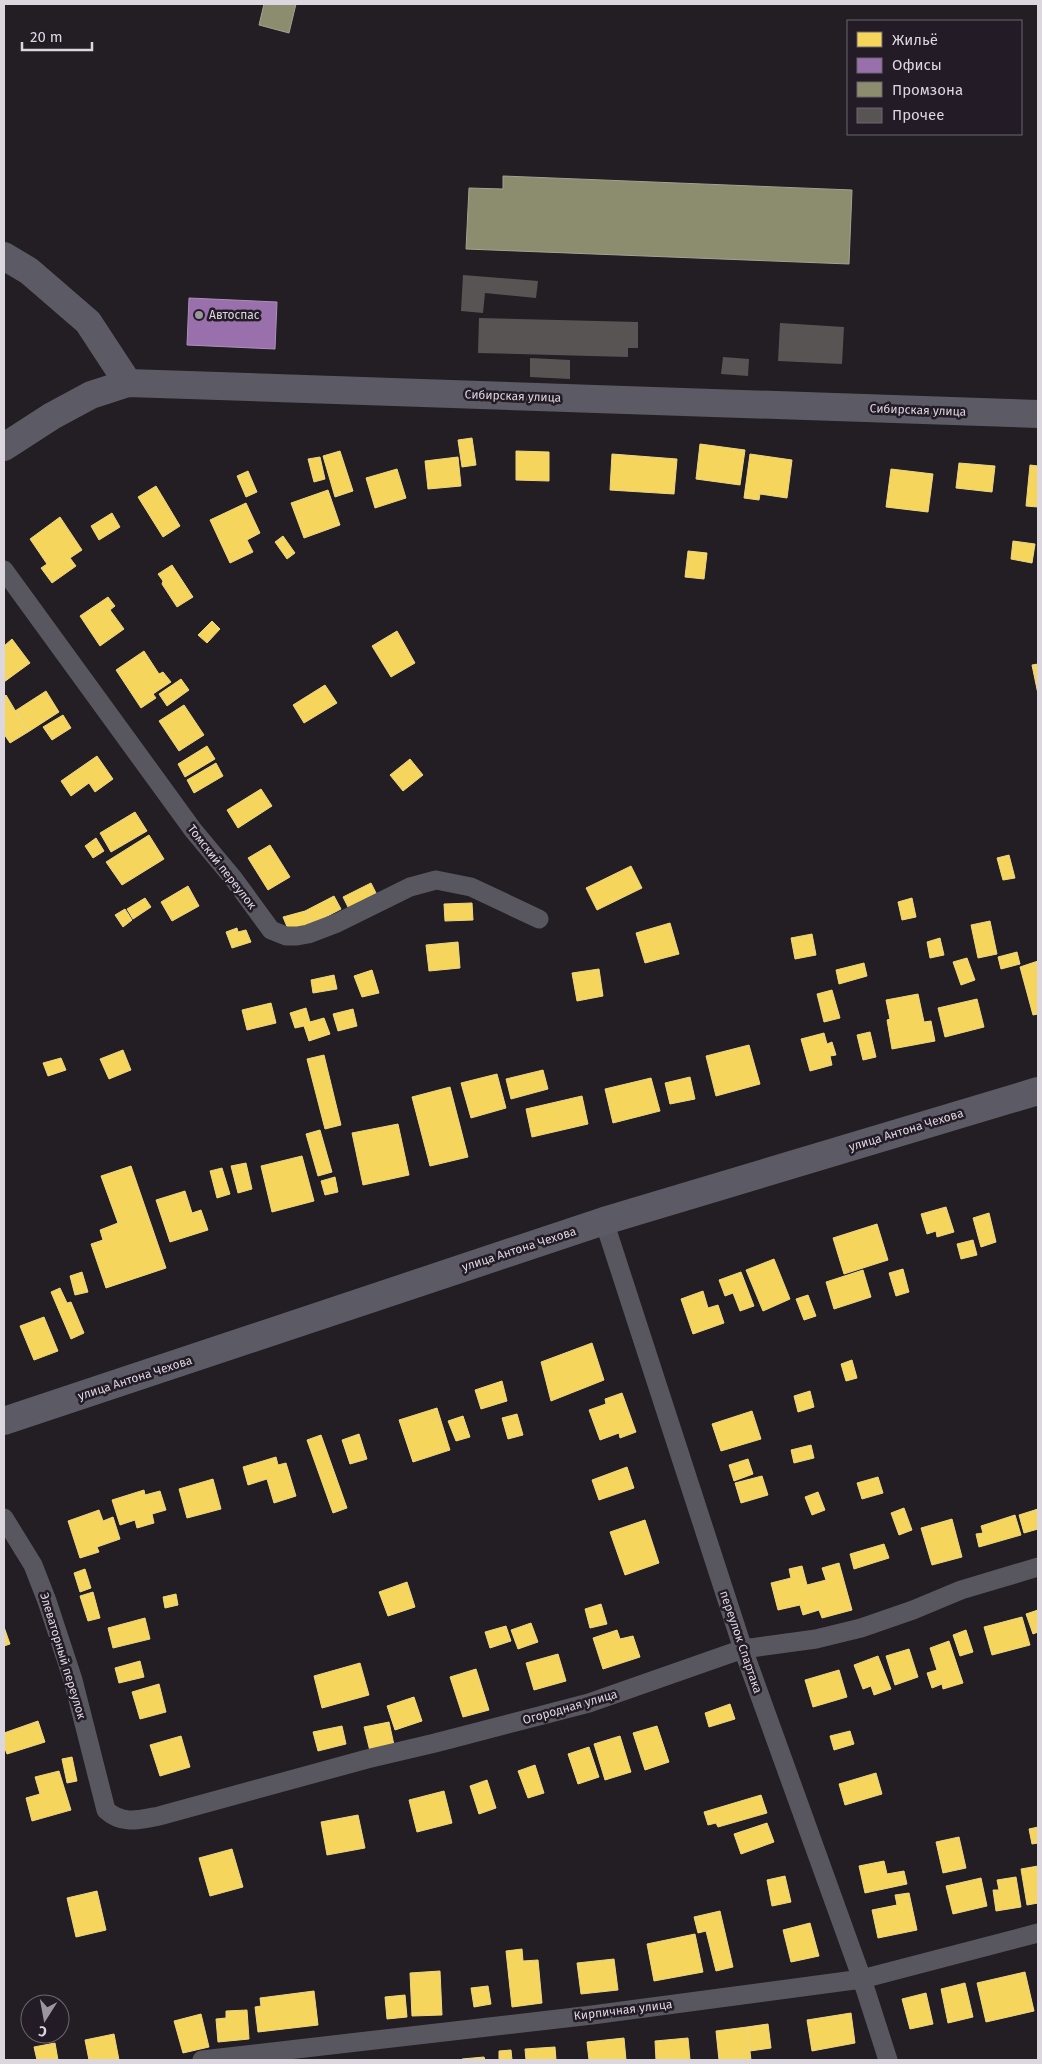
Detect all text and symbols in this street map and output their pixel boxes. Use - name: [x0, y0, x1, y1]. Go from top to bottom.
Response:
- scale bar: [22, 20, 92, 52]
- legend: [847, 20, 1022, 135]
- text: 20 m: [30, 28, 63, 46]
- text: Жильё: [892, 31, 938, 49]
- text: Офисы: [892, 56, 942, 74]
- text: Промзона: [892, 81, 963, 99]
- text: Прочее: [892, 106, 944, 124]
- place label: Автоспас: [209, 308, 260, 322]
- marker: Автоспас: [193, 309, 205, 321]
- street label: Сибирская улица: [465, 387, 561, 405]
- street label: Сибирская улица: [870, 401, 966, 419]
- street label: Томский переулок: [185, 822, 260, 913]
- street label: улица Антона Чехова: [847, 1106, 965, 1154]
- street label: улица Антона Чехова: [460, 1224, 578, 1274]
- street label: улица Антона Чехова: [76, 1353, 194, 1403]
- street label: переулок Спартака: [717, 1589, 765, 1695]
- street label: Элеваторный переулок: [37, 1591, 89, 1722]
- street label: Огородная улица: [521, 1687, 619, 1727]
- north arrow: [20, 1994, 70, 2044]
- street label: Кирпичная улица: [573, 1997, 673, 2023]
- text: С: [37, 2022, 48, 2040]

